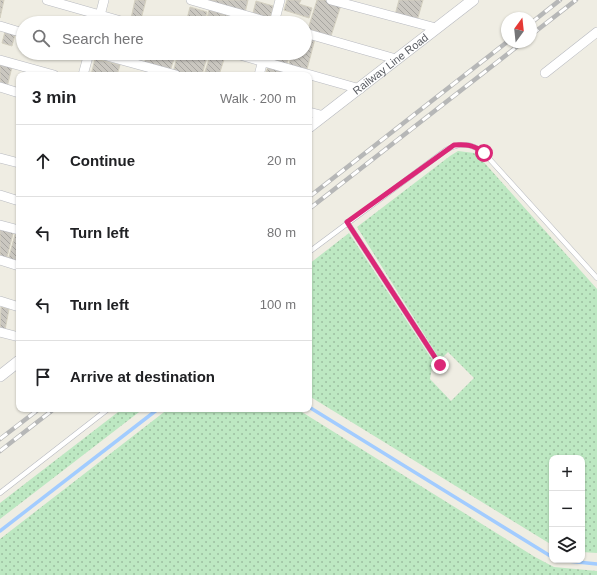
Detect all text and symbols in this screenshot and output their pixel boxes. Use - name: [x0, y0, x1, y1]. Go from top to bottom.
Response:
- north arrow: [501, 12, 537, 48]
- search box: [16, 16, 312, 60]
- icon: search: [30, 27, 52, 49]
- text: Search here: [62, 30, 144, 47]
- street label: Railway Line Road: [350, 31, 430, 97]
- text: 3 min: [32, 88, 76, 107]
- text: Walk · 200 m: [220, 91, 296, 106]
- route start: [475, 144, 493, 162]
- icon: ahead: [32, 150, 54, 172]
- text: Continue: [70, 152, 135, 169]
- text: 20 m: [267, 153, 296, 168]
- icon: left: [32, 222, 54, 244]
- text: Turn left: [70, 224, 129, 241]
- text: 80 m: [267, 225, 296, 240]
- icon: left: [32, 294, 54, 316]
- text: Turn left: [70, 296, 129, 313]
- text: 100 m: [260, 297, 296, 312]
- route end: [431, 356, 449, 374]
- icon: arrive: [32, 366, 54, 388]
- text: Arrive at destination: [70, 368, 215, 385]
- map controls: [549, 455, 585, 563]
- button: +: [549, 455, 585, 491]
- button: −: [549, 491, 585, 527]
- button: layers: [549, 527, 585, 563]

